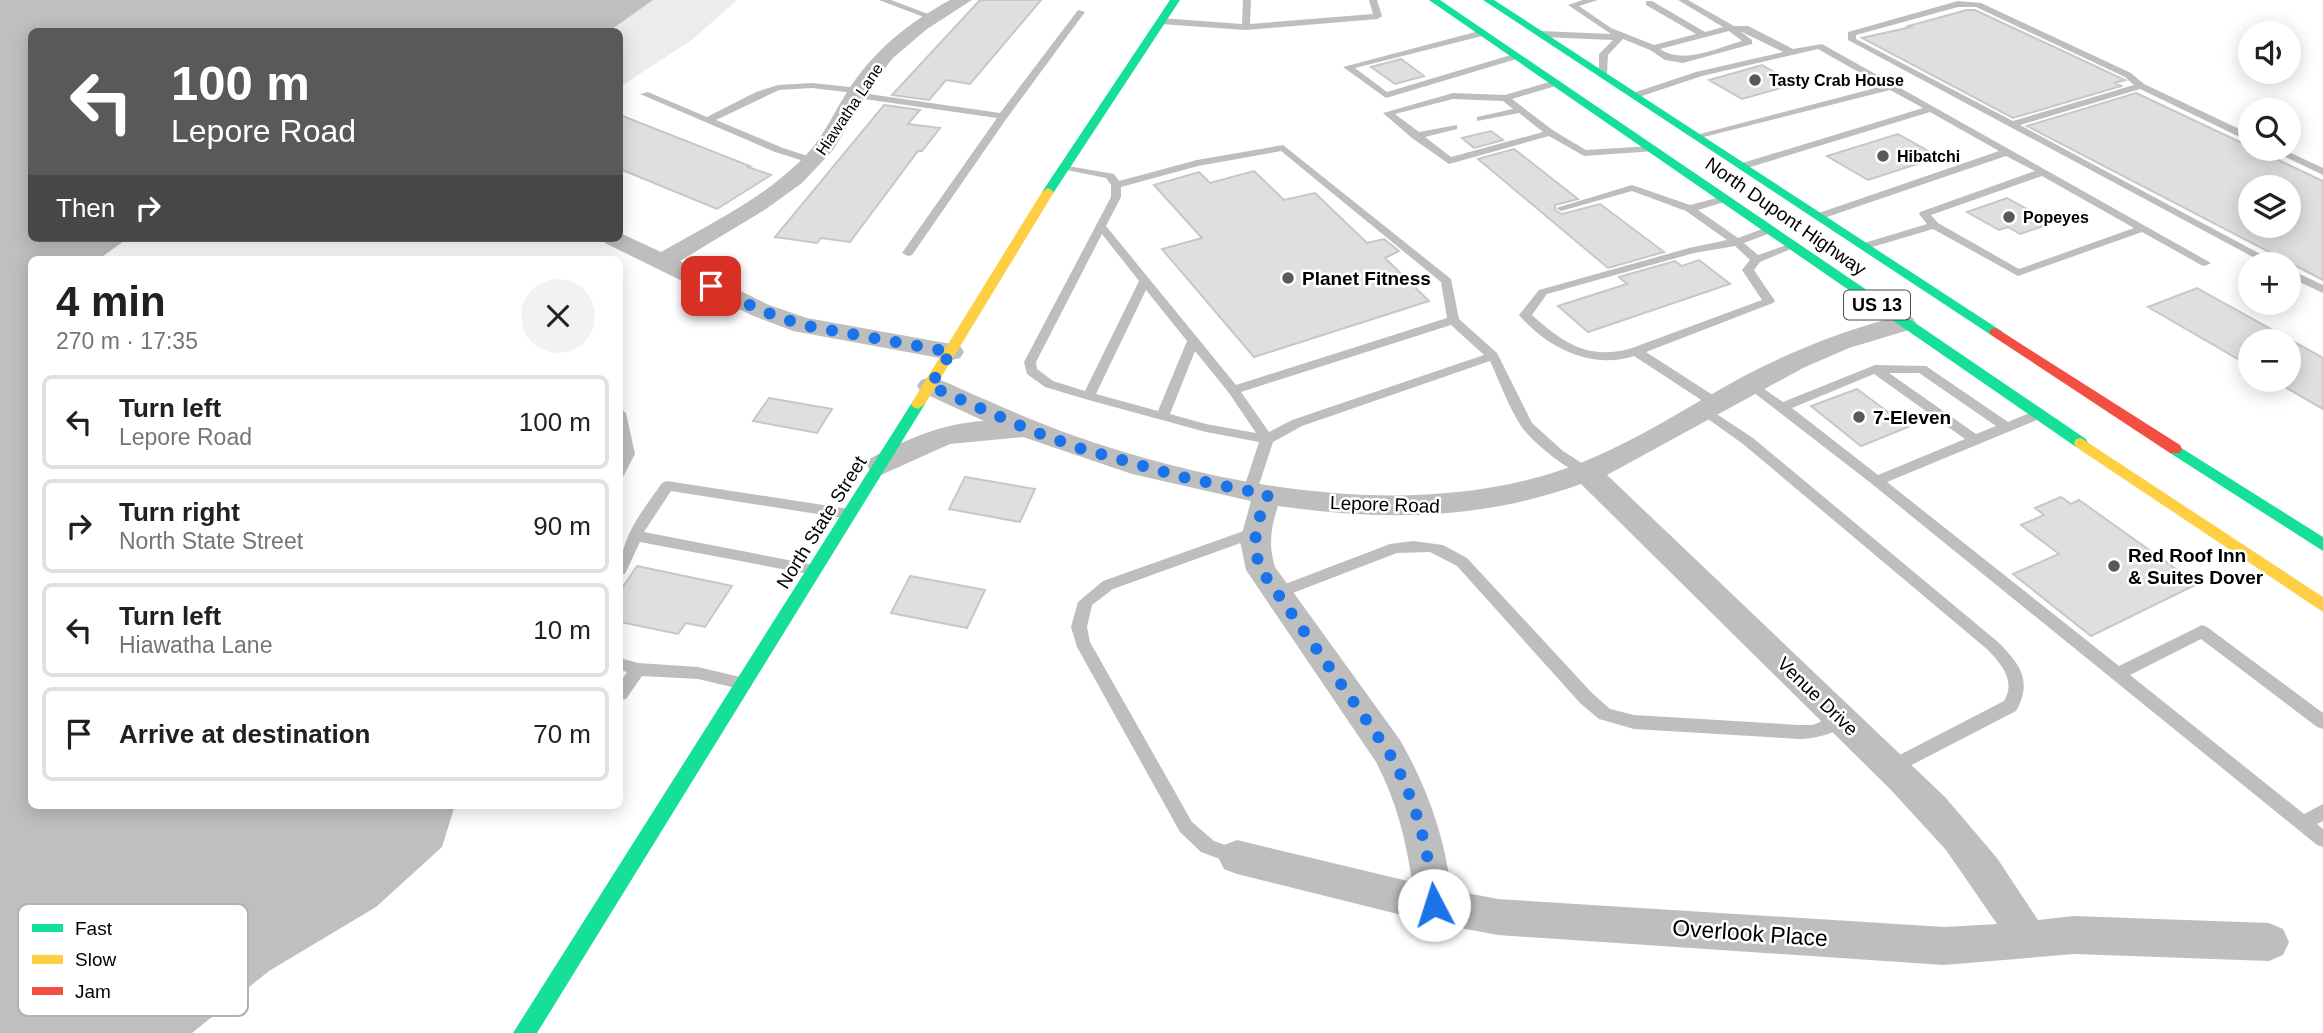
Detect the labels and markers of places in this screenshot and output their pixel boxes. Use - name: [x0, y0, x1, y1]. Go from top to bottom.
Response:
- marker: Tasty Crab House: [1747, 72, 1763, 88]
- place label: Tasty Crab House: [1769, 72, 1904, 89]
- marker: Hibatchi: [1875, 148, 1891, 164]
- place label: Hibatchi: [1897, 148, 1960, 165]
- marker: Popeyes: [2001, 209, 2017, 225]
- place label: Popeyes: [2023, 209, 2089, 226]
- pin: [681, 256, 741, 316]
- place label: Planet Fitness: [1302, 268, 1431, 289]
- marker: Planet Fitness: [1280, 270, 1296, 286]
- place label: 7-Eleven: [1873, 407, 1951, 428]
- marker: 7-Eleven: [1851, 409, 1867, 425]
- place label: Red Roof Inn & Suites Dover: [2128, 545, 2264, 588]
- marker: Red Roof Inn & Suites Dover: [2106, 558, 2122, 574]

